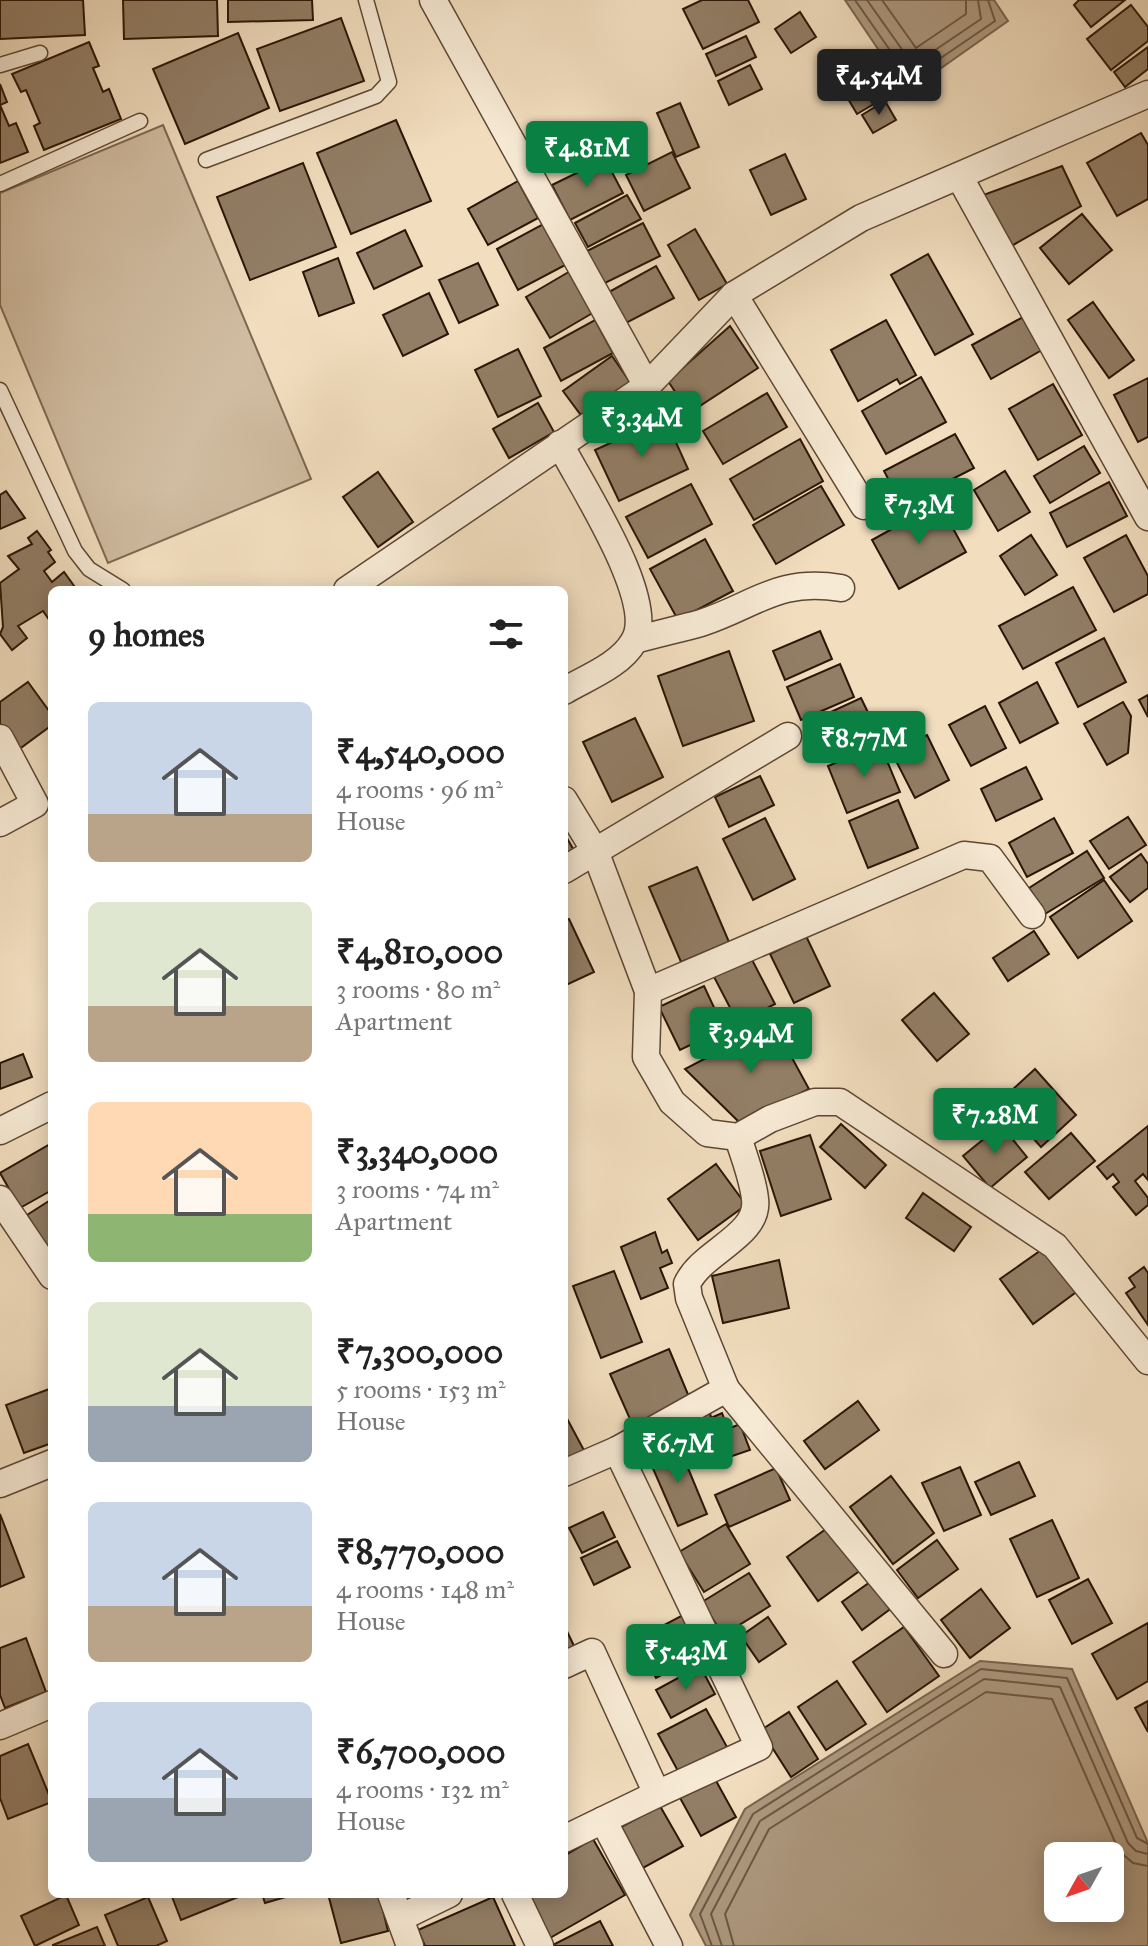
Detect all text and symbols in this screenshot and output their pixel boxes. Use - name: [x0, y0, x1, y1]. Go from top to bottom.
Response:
- pin: ₹4.54M: [814, 49, 944, 117]
- text: ₹4.54M: [835, 59, 923, 91]
- pin: ₹4.81M: [522, 121, 652, 189]
- text: ₹4.81M: [544, 131, 630, 163]
- pin: ₹3.34M: [577, 391, 707, 459]
- text: ₹3.34M: [601, 401, 683, 433]
- pin: ₹7.3M: [863, 478, 975, 546]
- text: ₹7.3M: [883, 488, 955, 520]
- icon: filters: [484, 612, 528, 656]
- text: 9 homes: [88, 614, 205, 655]
- pin: ₹8.77M: [799, 711, 929, 779]
- text: ₹8.77M: [820, 721, 908, 753]
- text: ₹4,540,000: [336, 731, 505, 772]
- icon: home: [152, 734, 248, 830]
- text: 4 rooms · 96 m²: [336, 773, 503, 805]
- text: House: [336, 805, 406, 837]
- text: ₹4,810,000: [336, 931, 503, 972]
- icon: home: [152, 934, 248, 1030]
- text: 3 rooms · 80 m²: [336, 973, 500, 1005]
- text: Apartment: [336, 1005, 452, 1037]
- pin: ₹3.94M: [686, 1007, 816, 1075]
- text: ₹3.94M: [708, 1017, 794, 1049]
- pin: ₹7.28M: [930, 1088, 1060, 1156]
- text: ₹7.28M: [951, 1098, 1039, 1130]
- text: ₹3,340,000: [336, 1131, 498, 1172]
- icon: home: [152, 1134, 248, 1230]
- text: 3 rooms · 74 m²: [336, 1173, 499, 1205]
- text: Apartment: [336, 1205, 452, 1237]
- text: ₹7,300,000: [336, 1331, 503, 1372]
- icon: home: [152, 1334, 248, 1430]
- text: 5 rooms · 153 m²: [336, 1373, 506, 1405]
- text: House: [336, 1405, 406, 1437]
- pin: ₹6.7M: [622, 1417, 734, 1485]
- text: ₹6.7M: [642, 1427, 714, 1459]
- text: ₹8,770,000: [336, 1531, 505, 1572]
- icon: home: [152, 1534, 248, 1630]
- text: 4 rooms · 148 m²: [336, 1573, 514, 1605]
- text: House: [336, 1605, 406, 1637]
- pin: ₹5.43M: [621, 1624, 751, 1692]
- text: ₹5.43M: [644, 1634, 728, 1666]
- text: ₹6,700,000: [336, 1731, 506, 1772]
- icon: home: [152, 1734, 248, 1830]
- text: 4 rooms · 132 m²: [336, 1773, 509, 1805]
- text: House: [336, 1805, 406, 1837]
- north arrow: [1044, 1842, 1124, 1922]
- map controls: [1044, 1842, 1124, 1922]

